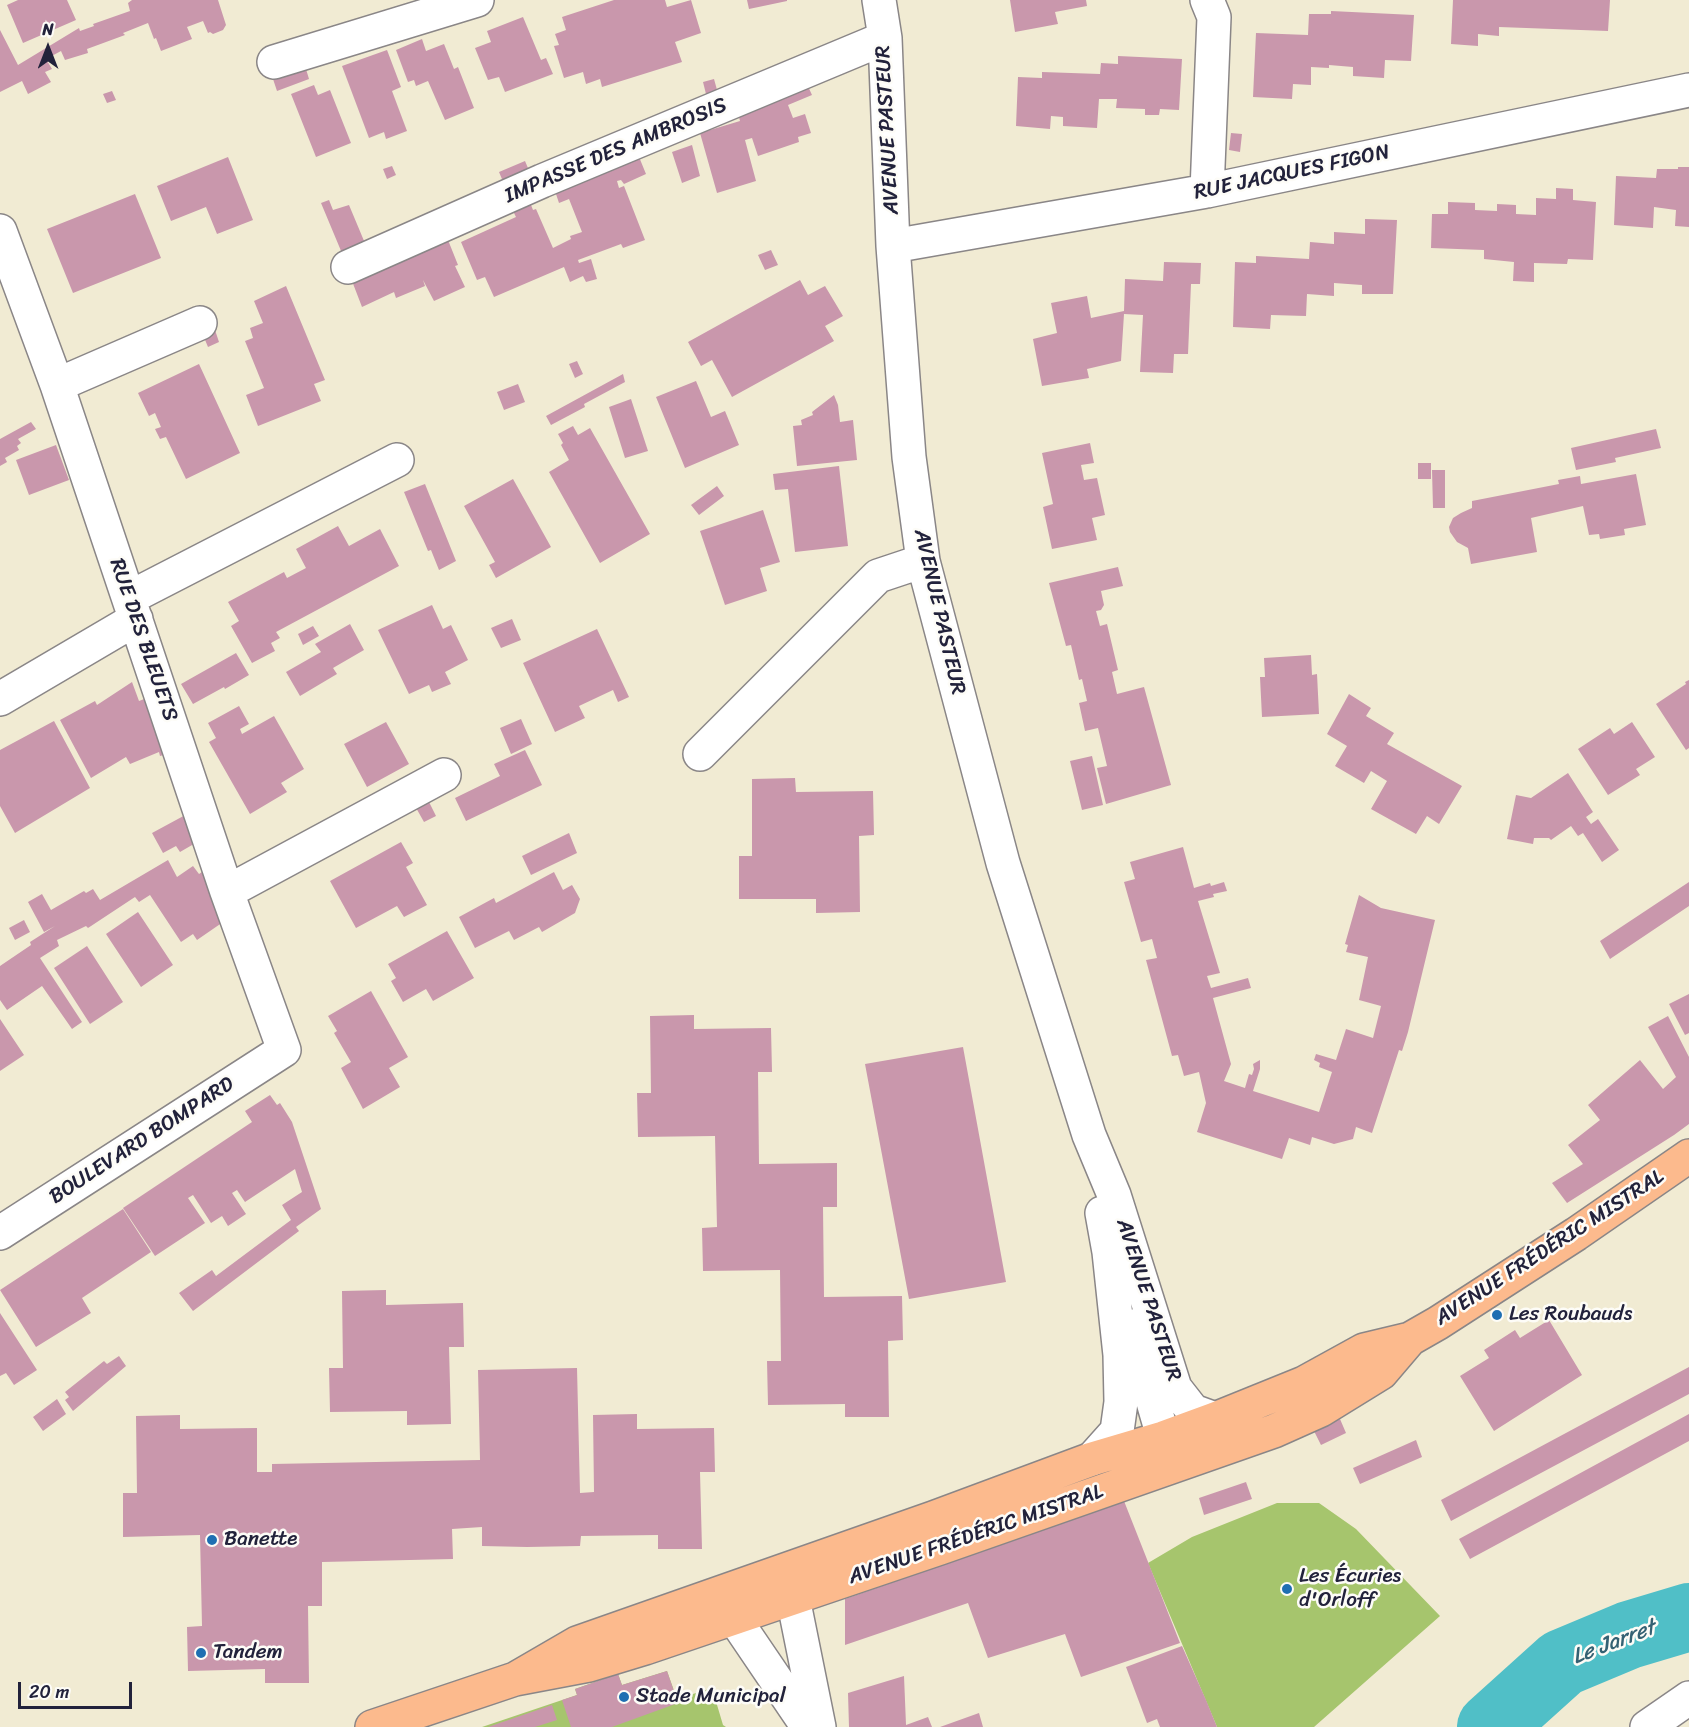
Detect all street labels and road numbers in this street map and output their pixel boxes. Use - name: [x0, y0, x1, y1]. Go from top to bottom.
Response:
- street label: AVENUE PASTEUR: [871, 45, 905, 215]
- street label: IMPASSE DES AMBROSIS: [501, 93, 731, 209]
- street label: RUE JACQUES FIGON: [1192, 140, 1392, 206]
- street label: AVENUE PASTEUR: [908, 527, 970, 697]
- street label: RUE DES BLEUETS: [103, 555, 183, 725]
- street label: BOULEVARD BOMPARD: [45, 1072, 239, 1210]
- street label: AVENUE FRÉDÉRIC MISTRAL: [1431, 1164, 1669, 1332]
- street label: AVENUE PASTEUR: [1110, 1216, 1186, 1384]
- street label: AVENUE FRÉDÉRIC MISTRAL: [845, 1479, 1107, 1591]

